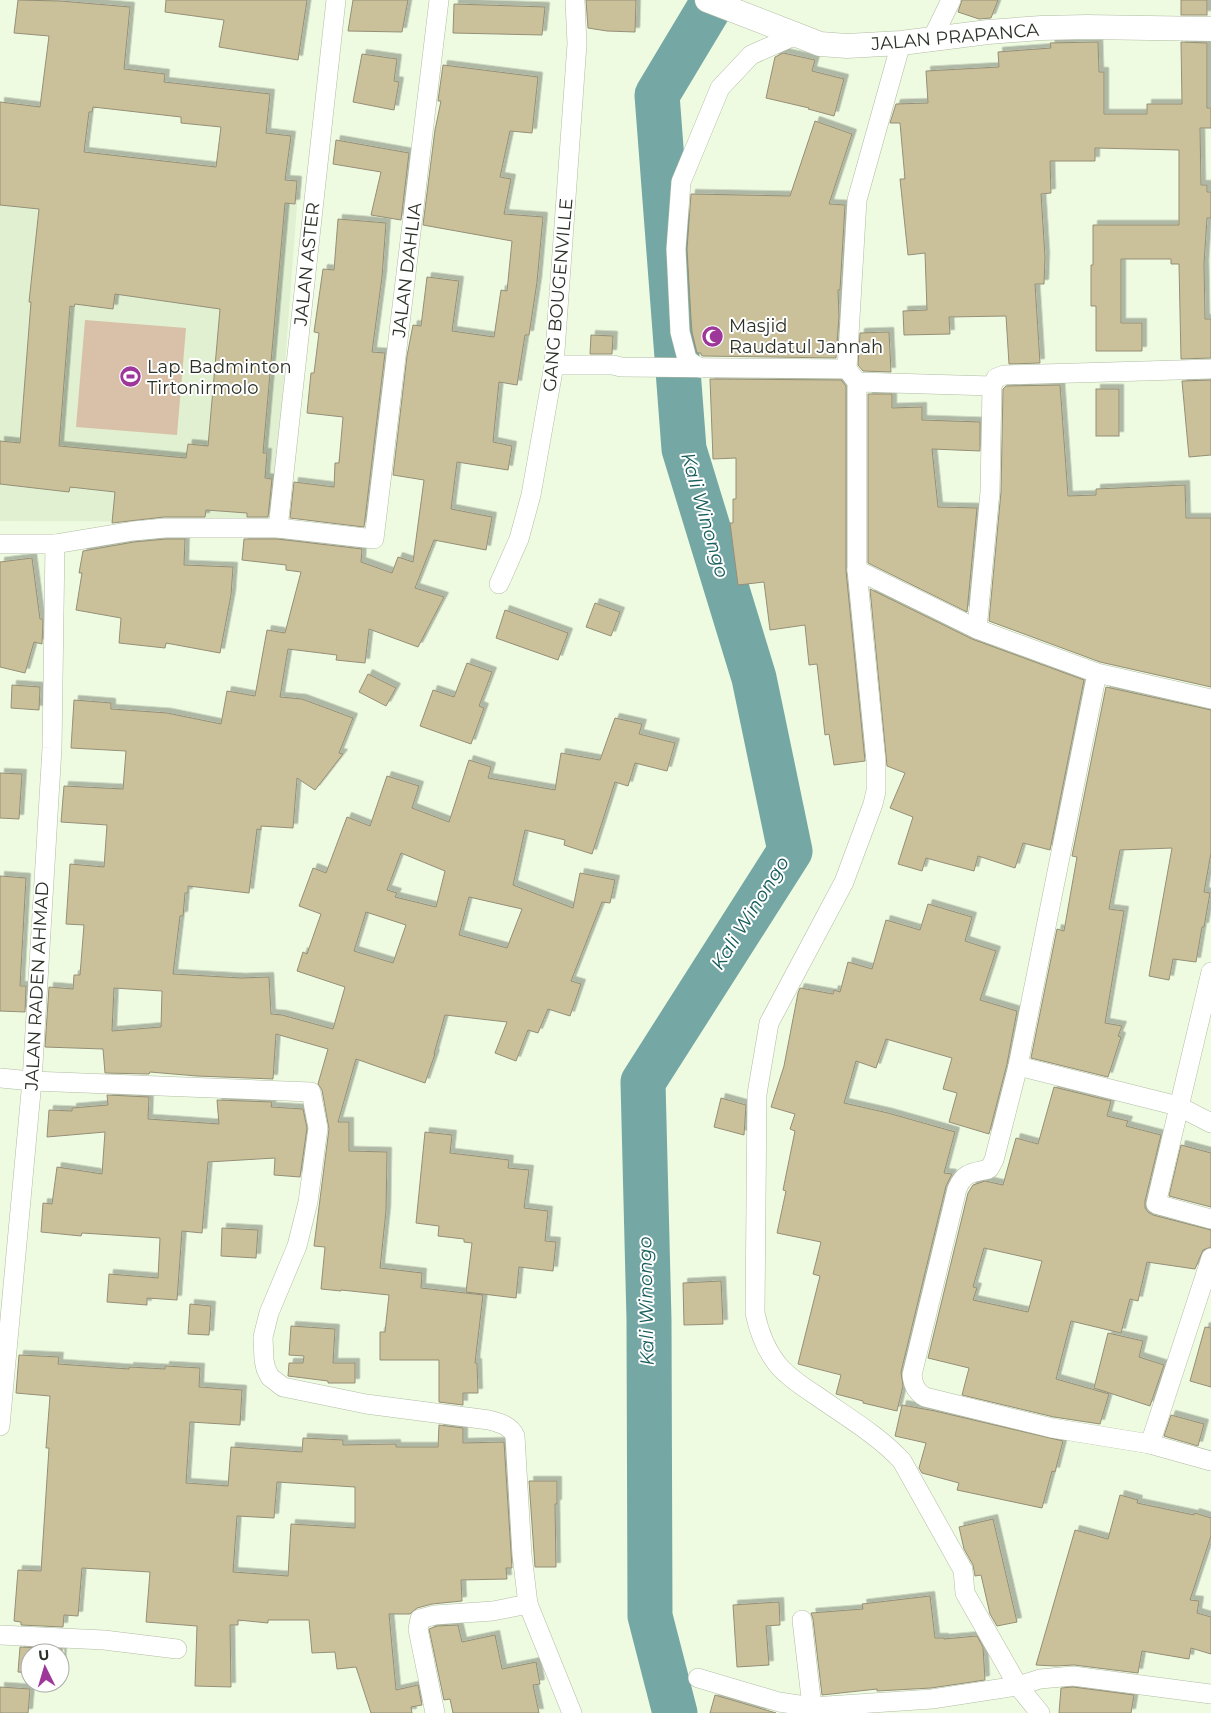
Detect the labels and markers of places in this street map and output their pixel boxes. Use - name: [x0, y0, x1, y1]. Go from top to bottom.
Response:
- place label: Masjid Raudatul Jannah: [729, 315, 883, 358]
- mosque icon: Masjid Raudatul Jannah: [701, 324, 725, 348]
- place label: Lap. Badminton Tirtonirmolo: [147, 356, 292, 399]
- sports icon: Lap. Badminton Tirtonirmolo: [119, 365, 143, 389]

